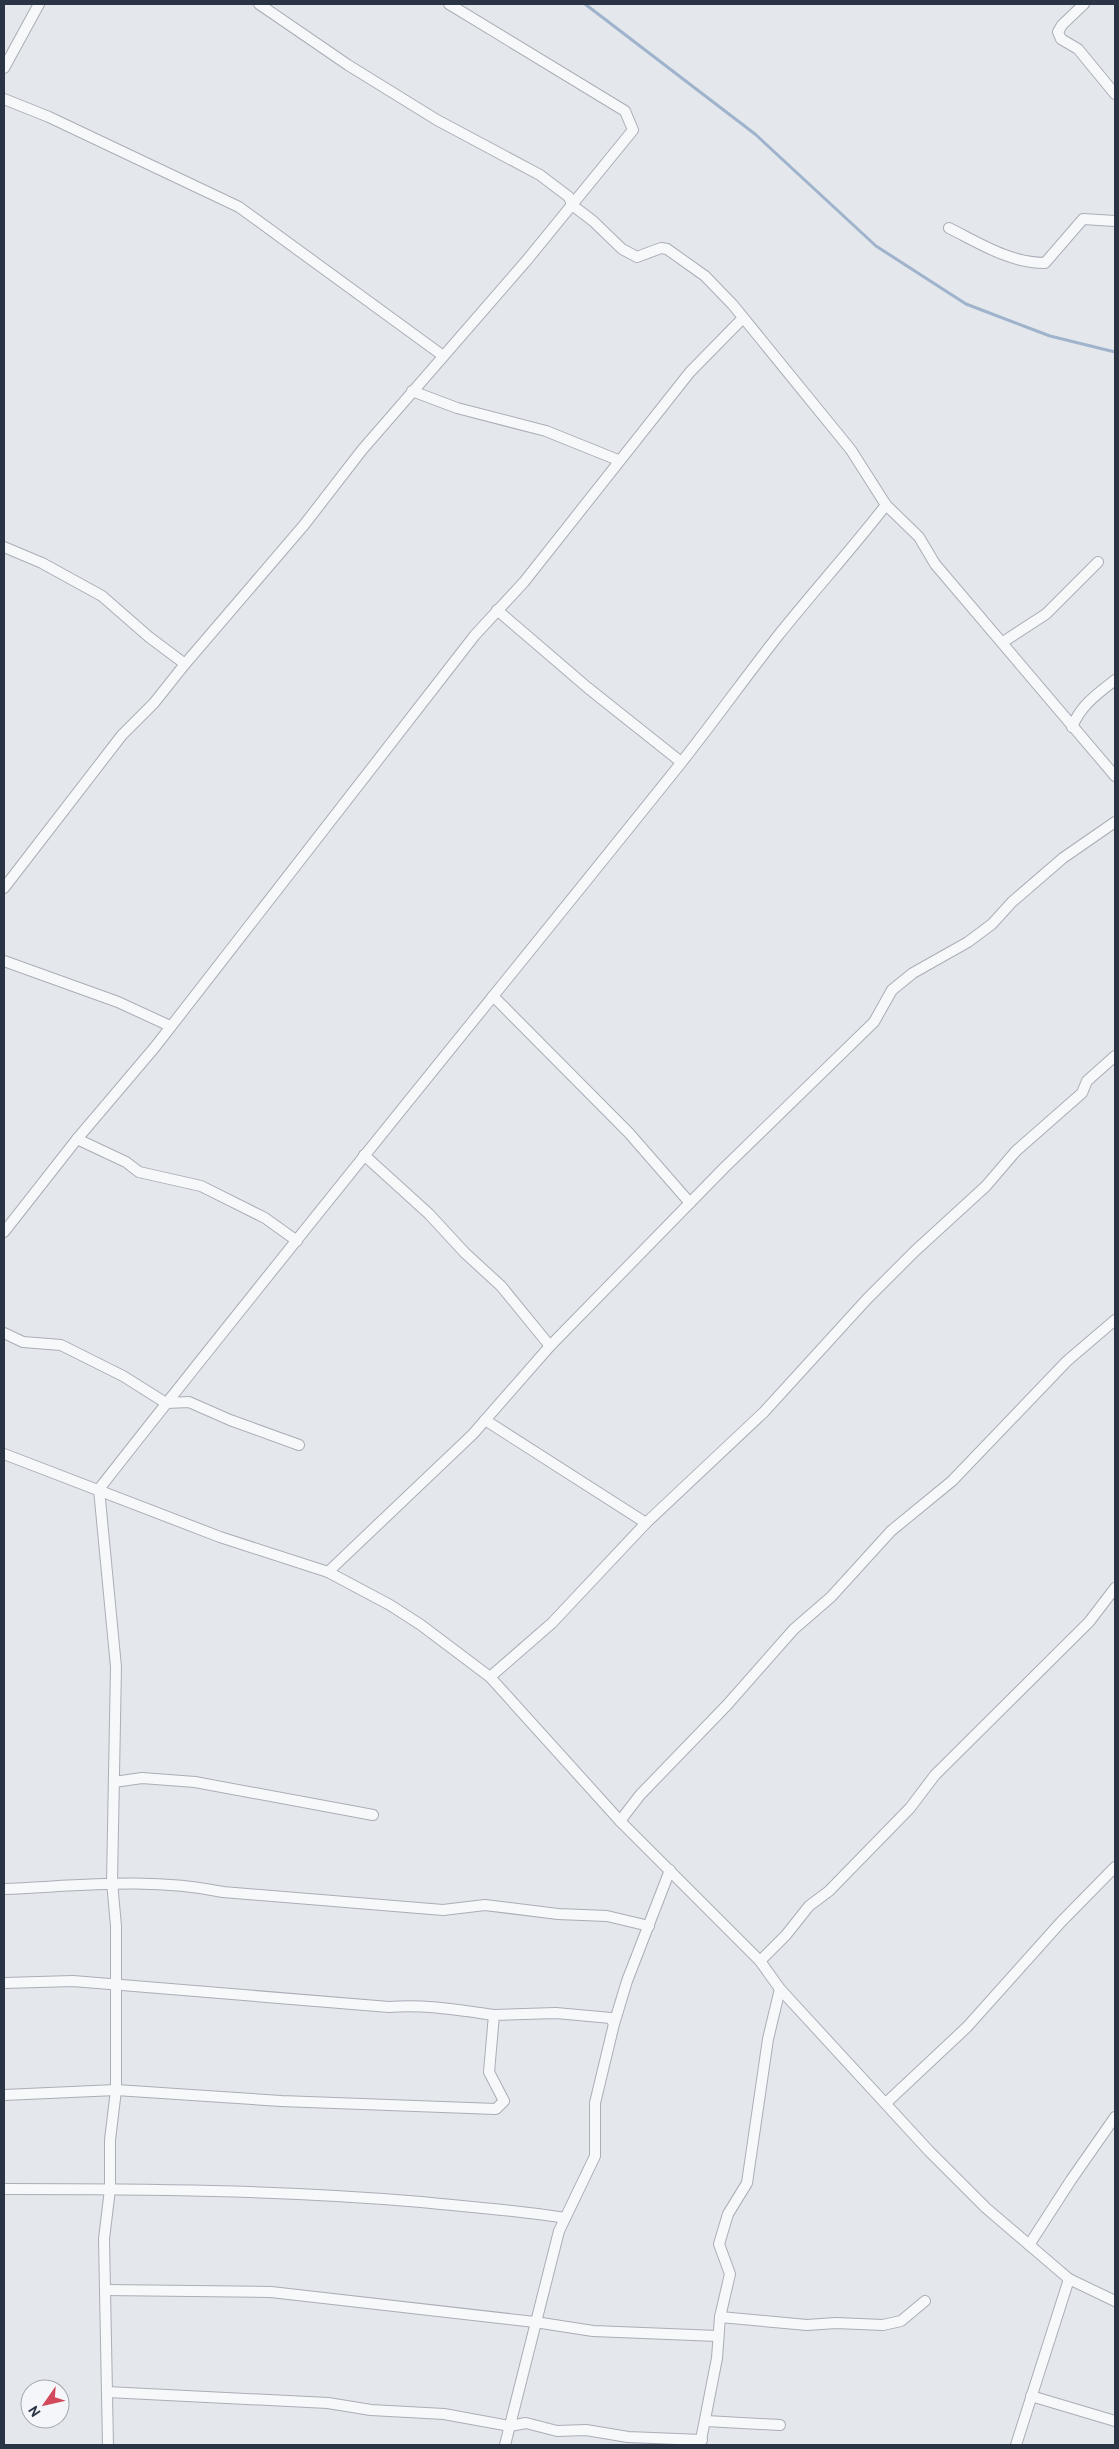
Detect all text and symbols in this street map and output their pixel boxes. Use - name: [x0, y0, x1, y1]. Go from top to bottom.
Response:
- north arrow: [20, 2379, 70, 2429]
- text: N: [26, 2402, 45, 2419]

